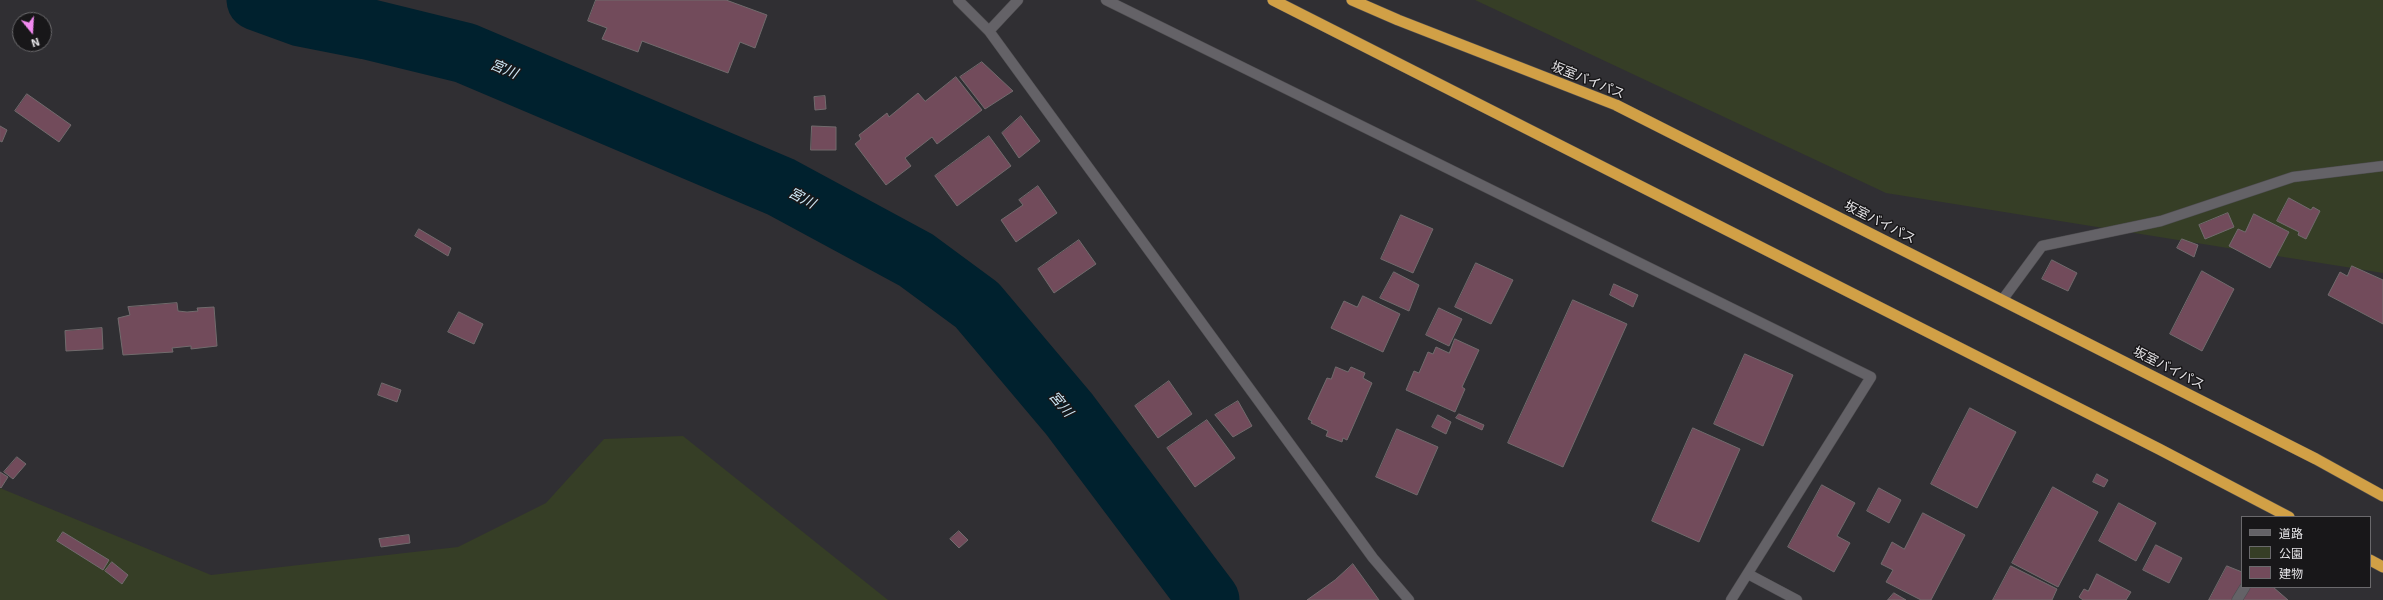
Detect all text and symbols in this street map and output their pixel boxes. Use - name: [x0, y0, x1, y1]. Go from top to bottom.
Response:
- north arrow: [12, 12, 52, 52]
- text: N: [30, 36, 41, 50]
- water label: 宮川: [488, 56, 520, 82]
- street label: 坂室バイパス: [1549, 58, 1627, 102]
- water label: 宮川: [786, 184, 818, 212]
- street label: 坂室バイパス: [1842, 197, 1918, 247]
- street label: 坂室バイパス: [2131, 343, 2207, 393]
- water label: 宮川: [1046, 388, 1076, 420]
- legend: [2241, 516, 2371, 588]
- text: 道路: [2279, 526, 2303, 540]
- text: 公園: [2279, 546, 2303, 560]
- text: 建物: [2279, 566, 2303, 580]

